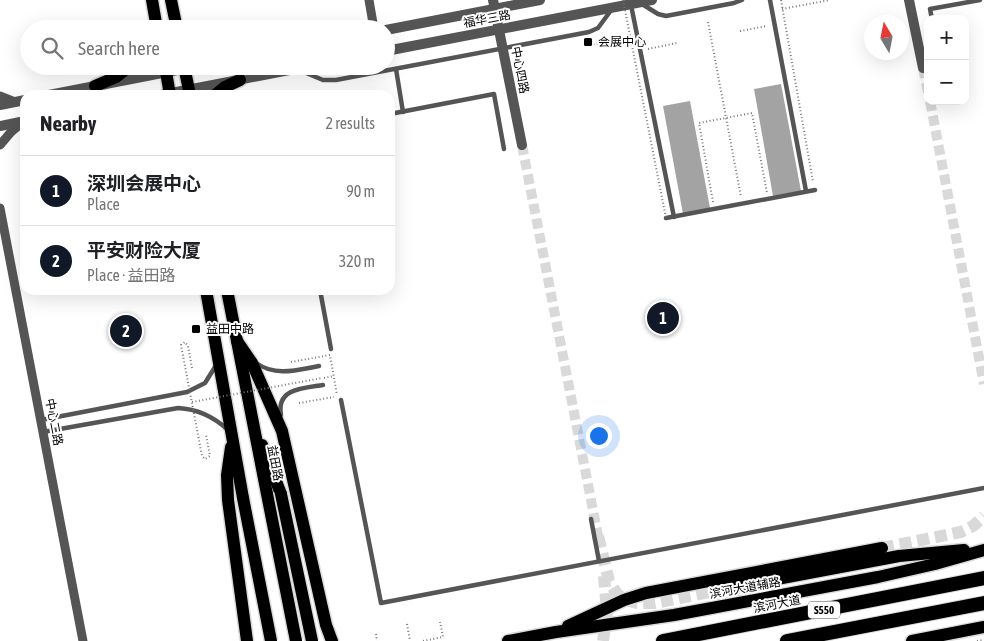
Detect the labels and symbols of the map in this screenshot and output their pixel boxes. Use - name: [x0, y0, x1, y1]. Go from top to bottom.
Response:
- street label: 福华三路: [462, 8, 512, 30]
- north arrow: [864, 15, 909, 60]
- place label: 会展中心: [598, 35, 646, 49]
- marker: 会展中心: [582, 36, 594, 48]
- street label: 中心四路: [509, 45, 531, 95]
- pin: 1: [647, 299, 679, 337]
- pin: 2: [110, 312, 142, 350]
- place label: 益田中路: [206, 322, 254, 336]
- marker: 益田中路: [190, 323, 202, 335]
- street label: 中心二路: [43, 397, 65, 447]
- your location: [586, 423, 612, 449]
- street label: 益田路: [265, 444, 285, 482]
- street label: 滨河大道辅路: [708, 575, 782, 601]
- street label: 滨河大道: [752, 593, 802, 615]
- road number: S550: [808, 602, 840, 618]

